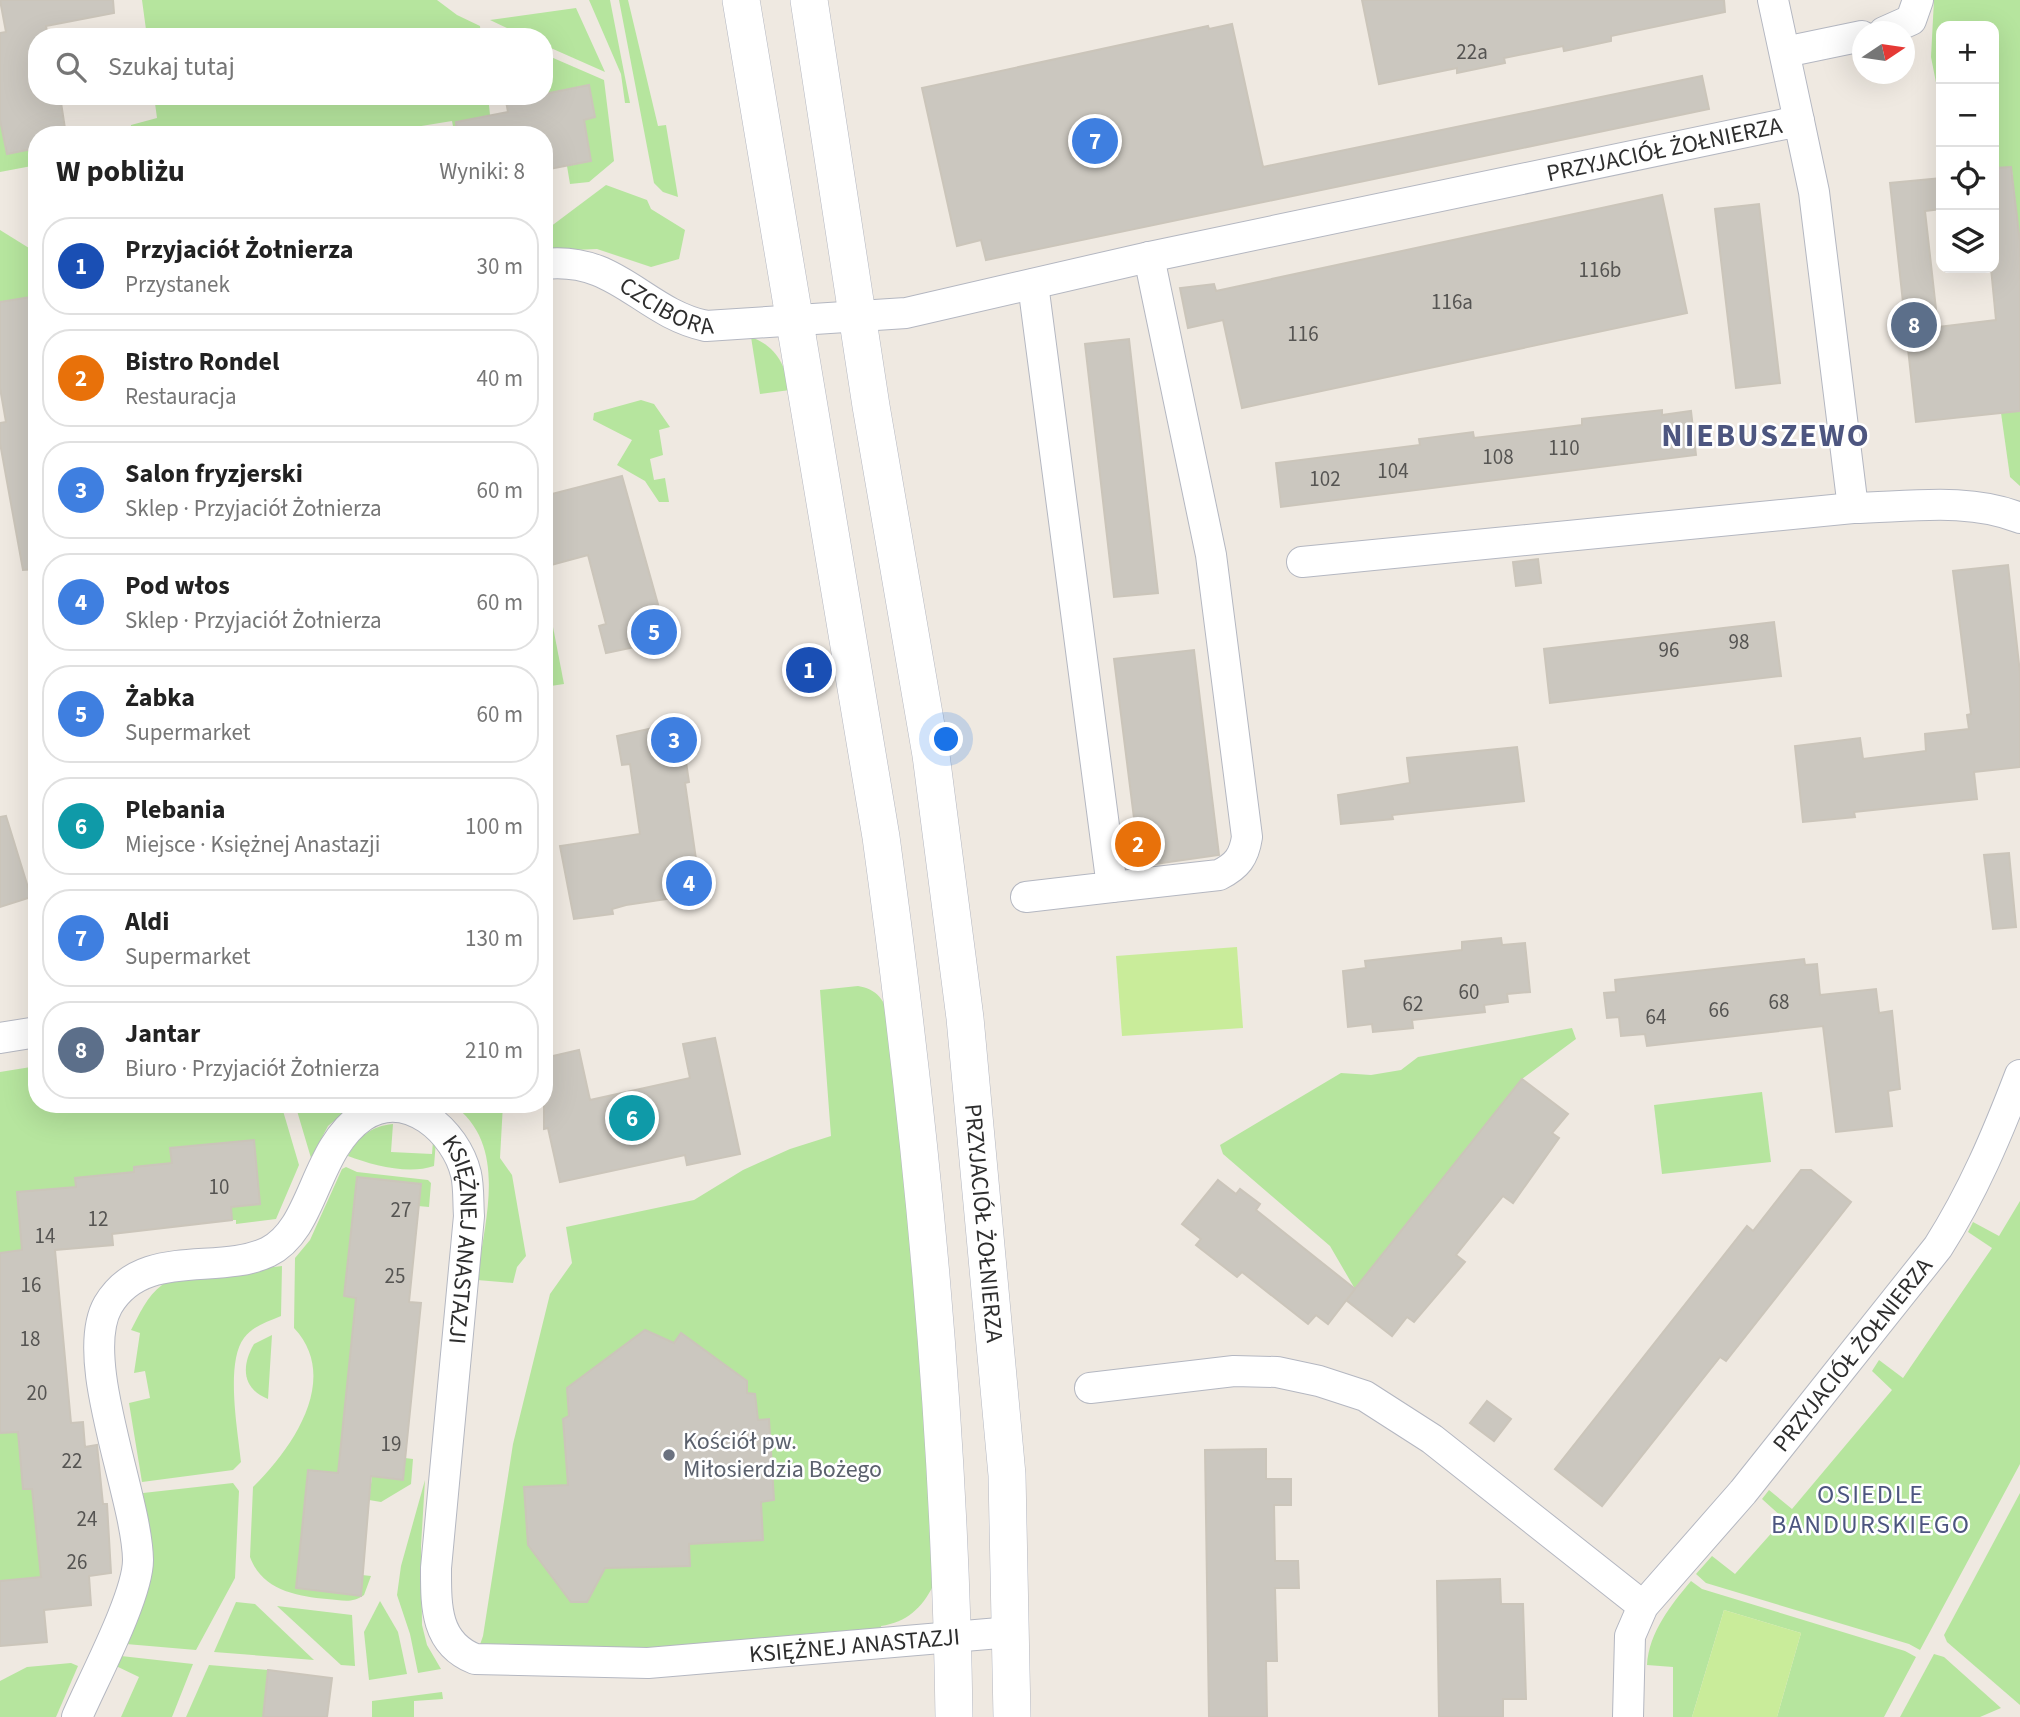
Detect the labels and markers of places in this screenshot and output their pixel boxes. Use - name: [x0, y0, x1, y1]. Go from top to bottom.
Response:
- pin: 7: [1072, 115, 1118, 167]
- pin: 8: [1891, 299, 1937, 351]
- pin: 5: [631, 606, 677, 658]
- pin: 1: [786, 644, 832, 696]
- pin: 3: [651, 714, 697, 766]
- pin: 2: [1115, 818, 1161, 870]
- pin: 4: [666, 857, 712, 909]
- pin: 6: [609, 1092, 655, 1144]
- place label: Kościół pw. Miłosierdzia Bożego: [683, 1424, 882, 1487]
- marker: Kościół pw. Miłosierdzia Bożego: [661, 1447, 677, 1463]

